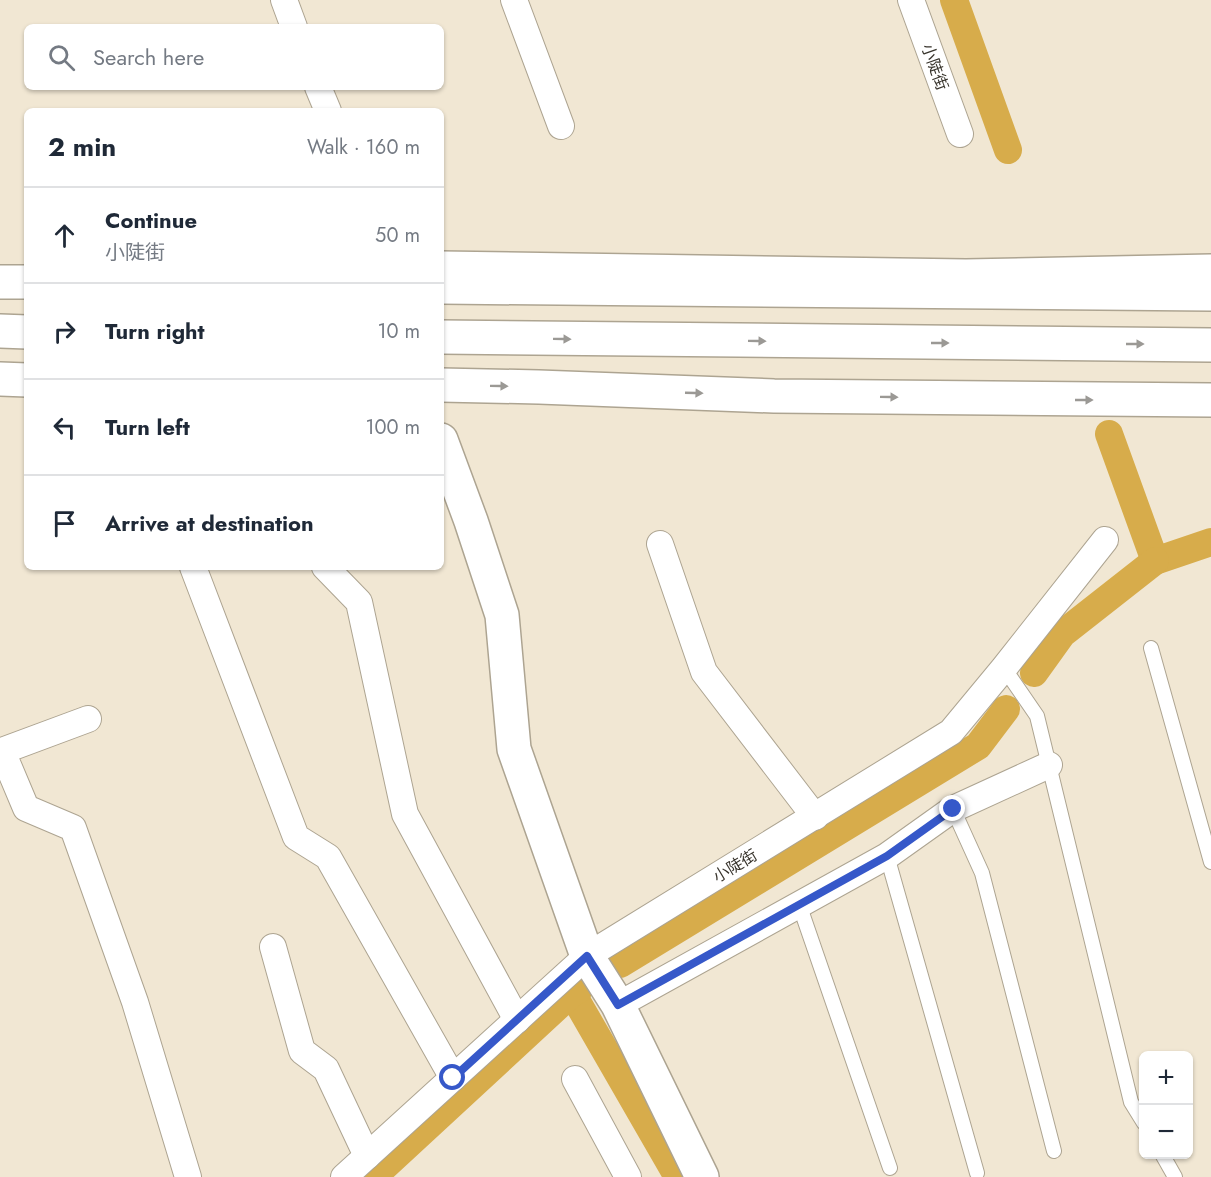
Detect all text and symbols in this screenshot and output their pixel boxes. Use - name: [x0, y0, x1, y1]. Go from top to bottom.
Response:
- search box: [24, 24, 444, 90]
- icon: search: [45, 41, 78, 74]
- text: Search here: [93, 41, 204, 73]
- street label: 小陡街: [916, 41, 954, 93]
- text: 2 min: [48, 128, 116, 166]
- text: Walk · 160 m: [307, 133, 420, 162]
- text: Continue: [105, 204, 197, 236]
- icon: ahead: [48, 219, 81, 252]
- text: 50 m: [375, 221, 420, 250]
- text: 小陡街: [105, 238, 165, 267]
- icon: right: [48, 315, 81, 348]
- text: Turn right: [105, 315, 205, 347]
- text: 10 m: [377, 317, 420, 346]
- one-way arrow: [553, 334, 572, 343]
- one-way arrow: [748, 336, 767, 346]
- one-way arrow: [931, 338, 950, 348]
- one-way arrow: [1126, 339, 1145, 349]
- one-way arrow: [490, 381, 509, 391]
- one-way arrow: [685, 388, 704, 397]
- one-way arrow: [880, 392, 899, 402]
- one-way arrow: [1075, 395, 1094, 405]
- icon: left: [48, 411, 81, 444]
- text: Turn left: [105, 411, 190, 443]
- text: 100 m: [365, 413, 420, 442]
- icon: arrive: [48, 507, 81, 540]
- text: Arrive at destination: [105, 507, 314, 539]
- route end: [939, 795, 965, 821]
- street label: 小陡街: [708, 844, 762, 888]
- map controls: [1139, 1051, 1193, 1159]
- button: +: [1139, 1051, 1193, 1105]
- route start: [439, 1064, 465, 1090]
- button: −: [1139, 1105, 1193, 1159]

